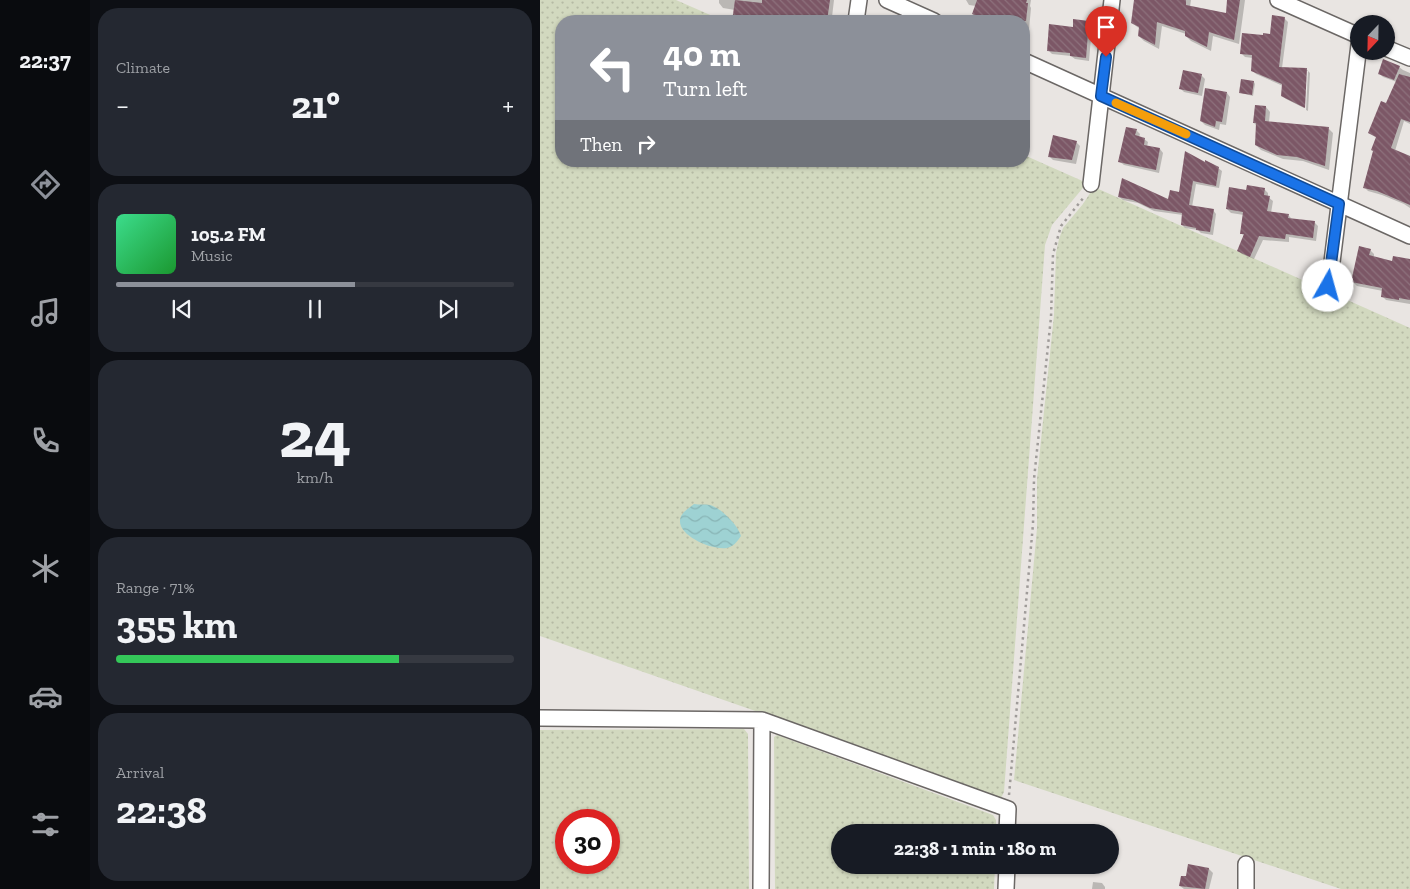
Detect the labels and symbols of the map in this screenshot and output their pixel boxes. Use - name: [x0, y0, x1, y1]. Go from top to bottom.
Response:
- pin: [1085, 6, 1127, 57]
- north arrow: [1350, 15, 1395, 60]
- position arrow: [1301, 259, 1353, 311]
- speed limit sign: 30: [555, 809, 620, 874]

